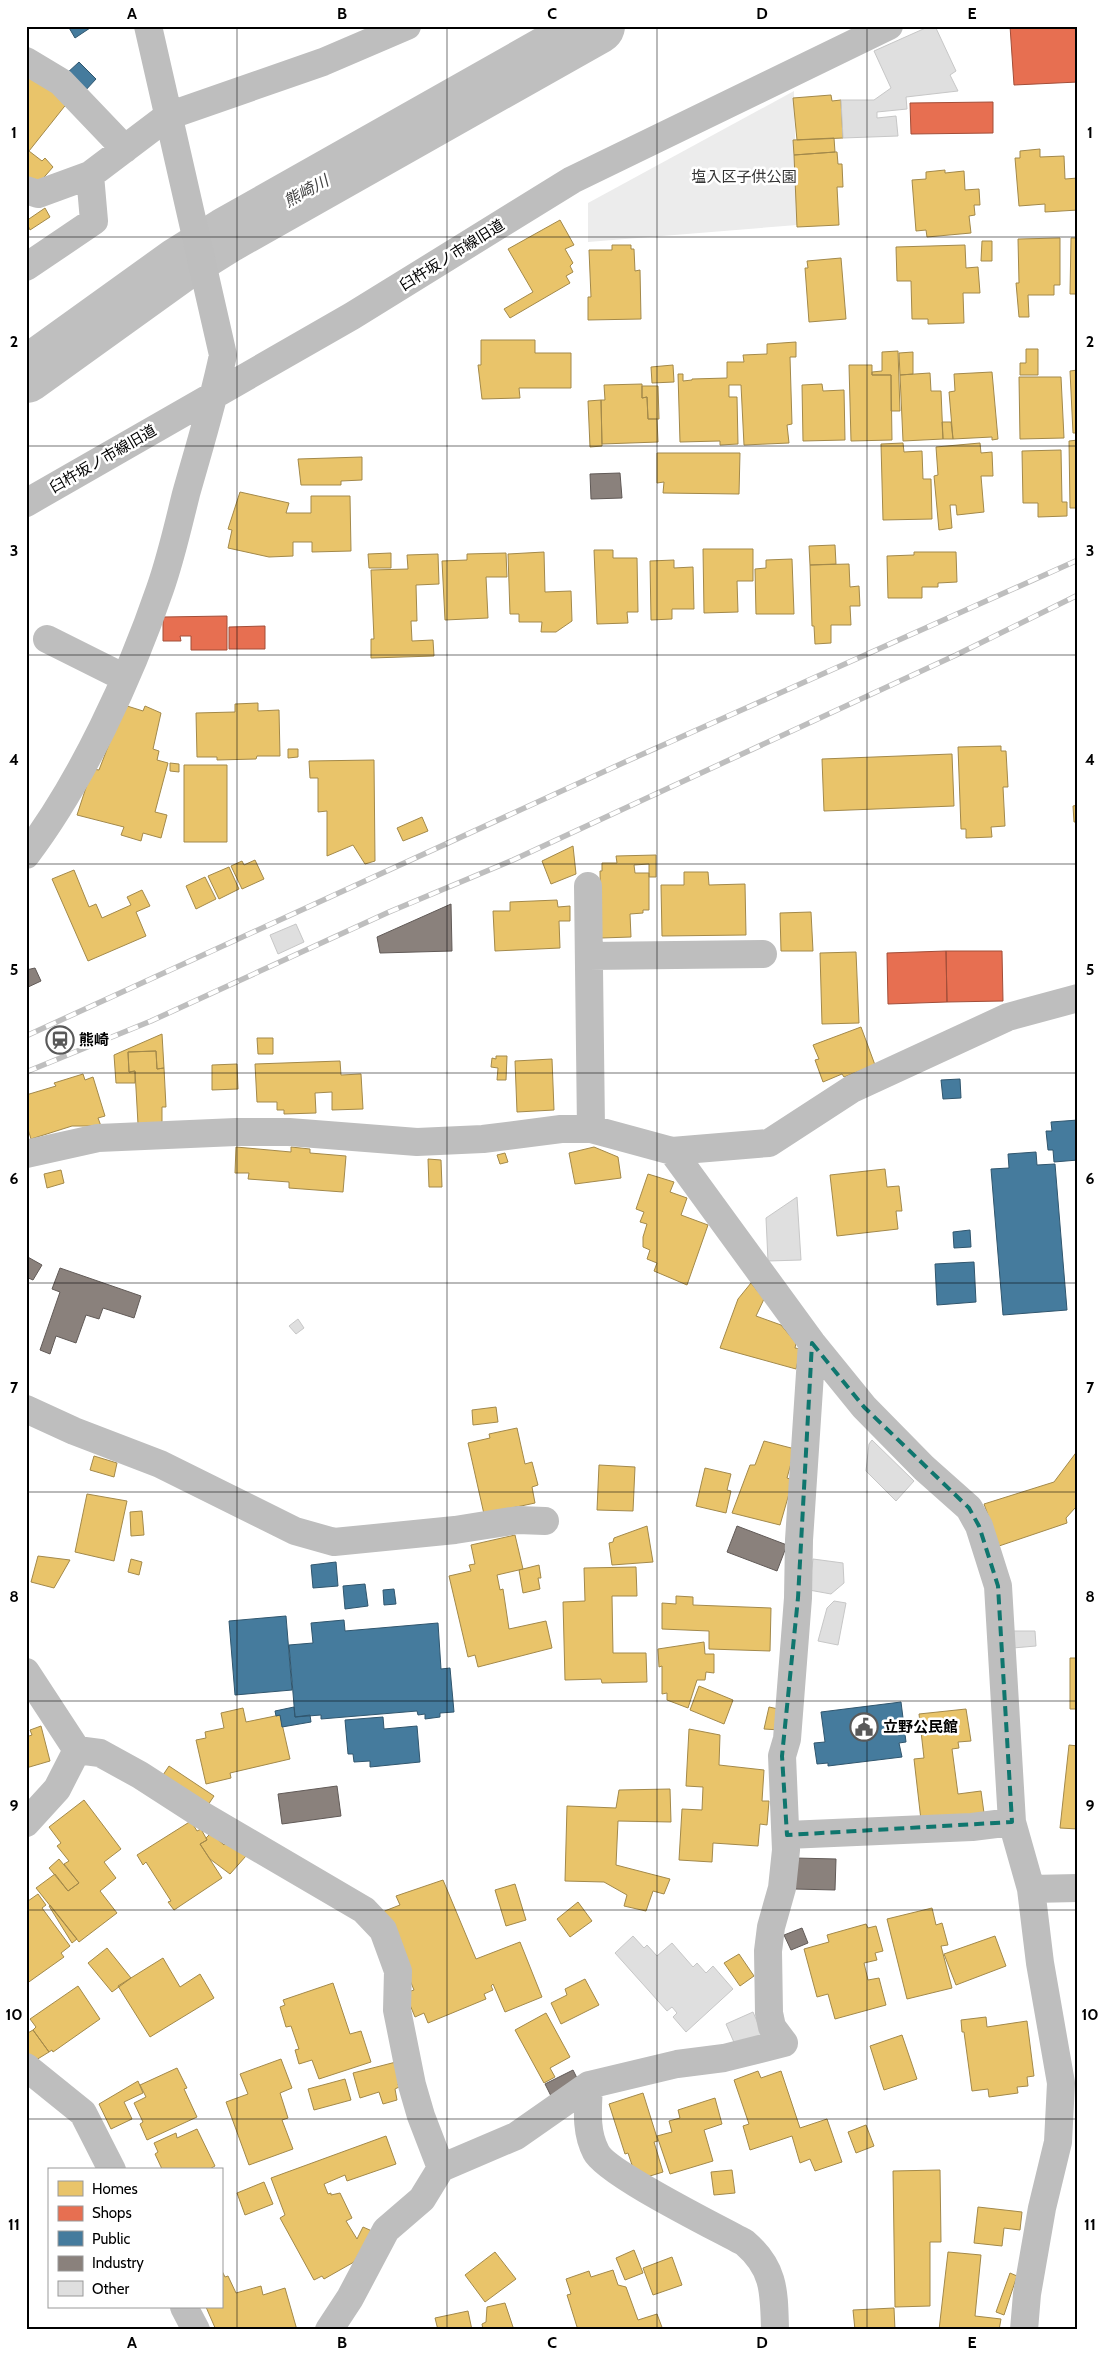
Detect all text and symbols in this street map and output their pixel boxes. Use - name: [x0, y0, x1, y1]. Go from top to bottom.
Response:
- text: A: [127, 4, 137, 23]
- text: B: [337, 4, 347, 23]
- text: C: [547, 4, 557, 23]
- text: D: [756, 4, 768, 23]
- text: E: [967, 4, 977, 23]
- text: 1: [11, 123, 17, 142]
- text: 1: [1087, 123, 1093, 142]
- park label: 塩入区子供公園: [691, 168, 797, 186]
- water label: 熊崎川: [280, 170, 333, 211]
- street label: 臼杵坂ノ市線旧道: [396, 216, 508, 294]
- text: 2: [10, 332, 18, 351]
- text: 2: [1086, 332, 1094, 351]
- street label: 臼杵坂ノ市線旧道: [47, 421, 159, 497]
- text: 3: [10, 541, 18, 560]
- text: 3: [1086, 541, 1094, 560]
- text: 4: [9, 750, 19, 769]
- text: 4: [1085, 750, 1095, 769]
- text: 5: [10, 960, 18, 979]
- text: 5: [1086, 960, 1094, 979]
- station icon: 熊崎: [45, 1025, 75, 1055]
- place label: 熊崎: [79, 1031, 109, 1049]
- text: 6: [10, 1169, 19, 1188]
- text: 6: [1086, 1169, 1095, 1188]
- text: 7: [10, 1378, 19, 1397]
- text: 7: [1086, 1378, 1095, 1397]
- text: 8: [9, 1587, 19, 1606]
- text: 8: [1085, 1587, 1095, 1606]
- public building icon: 立野公民館: [849, 1712, 879, 1742]
- place label: 立野公民館: [883, 1718, 958, 1736]
- text: 9: [10, 1796, 19, 1815]
- text: 9: [1086, 1796, 1095, 1815]
- text: 10: [5, 2005, 23, 2024]
- text: 10: [1081, 2005, 1099, 2024]
- legend: [48, 2168, 222, 2308]
- text: Homes: [92, 2180, 138, 2198]
- text: Shops: [92, 2204, 132, 2222]
- text: 11: [8, 2215, 20, 2234]
- text: 11: [1084, 2215, 1096, 2234]
- text: Public: [92, 2230, 130, 2248]
- text: Industry: [92, 2254, 144, 2272]
- text: Other: [92, 2280, 129, 2298]
- text: A: [127, 2333, 137, 2352]
- text: B: [337, 2333, 347, 2352]
- text: C: [547, 2333, 557, 2352]
- text: D: [756, 2333, 768, 2352]
- text: E: [967, 2333, 977, 2352]

